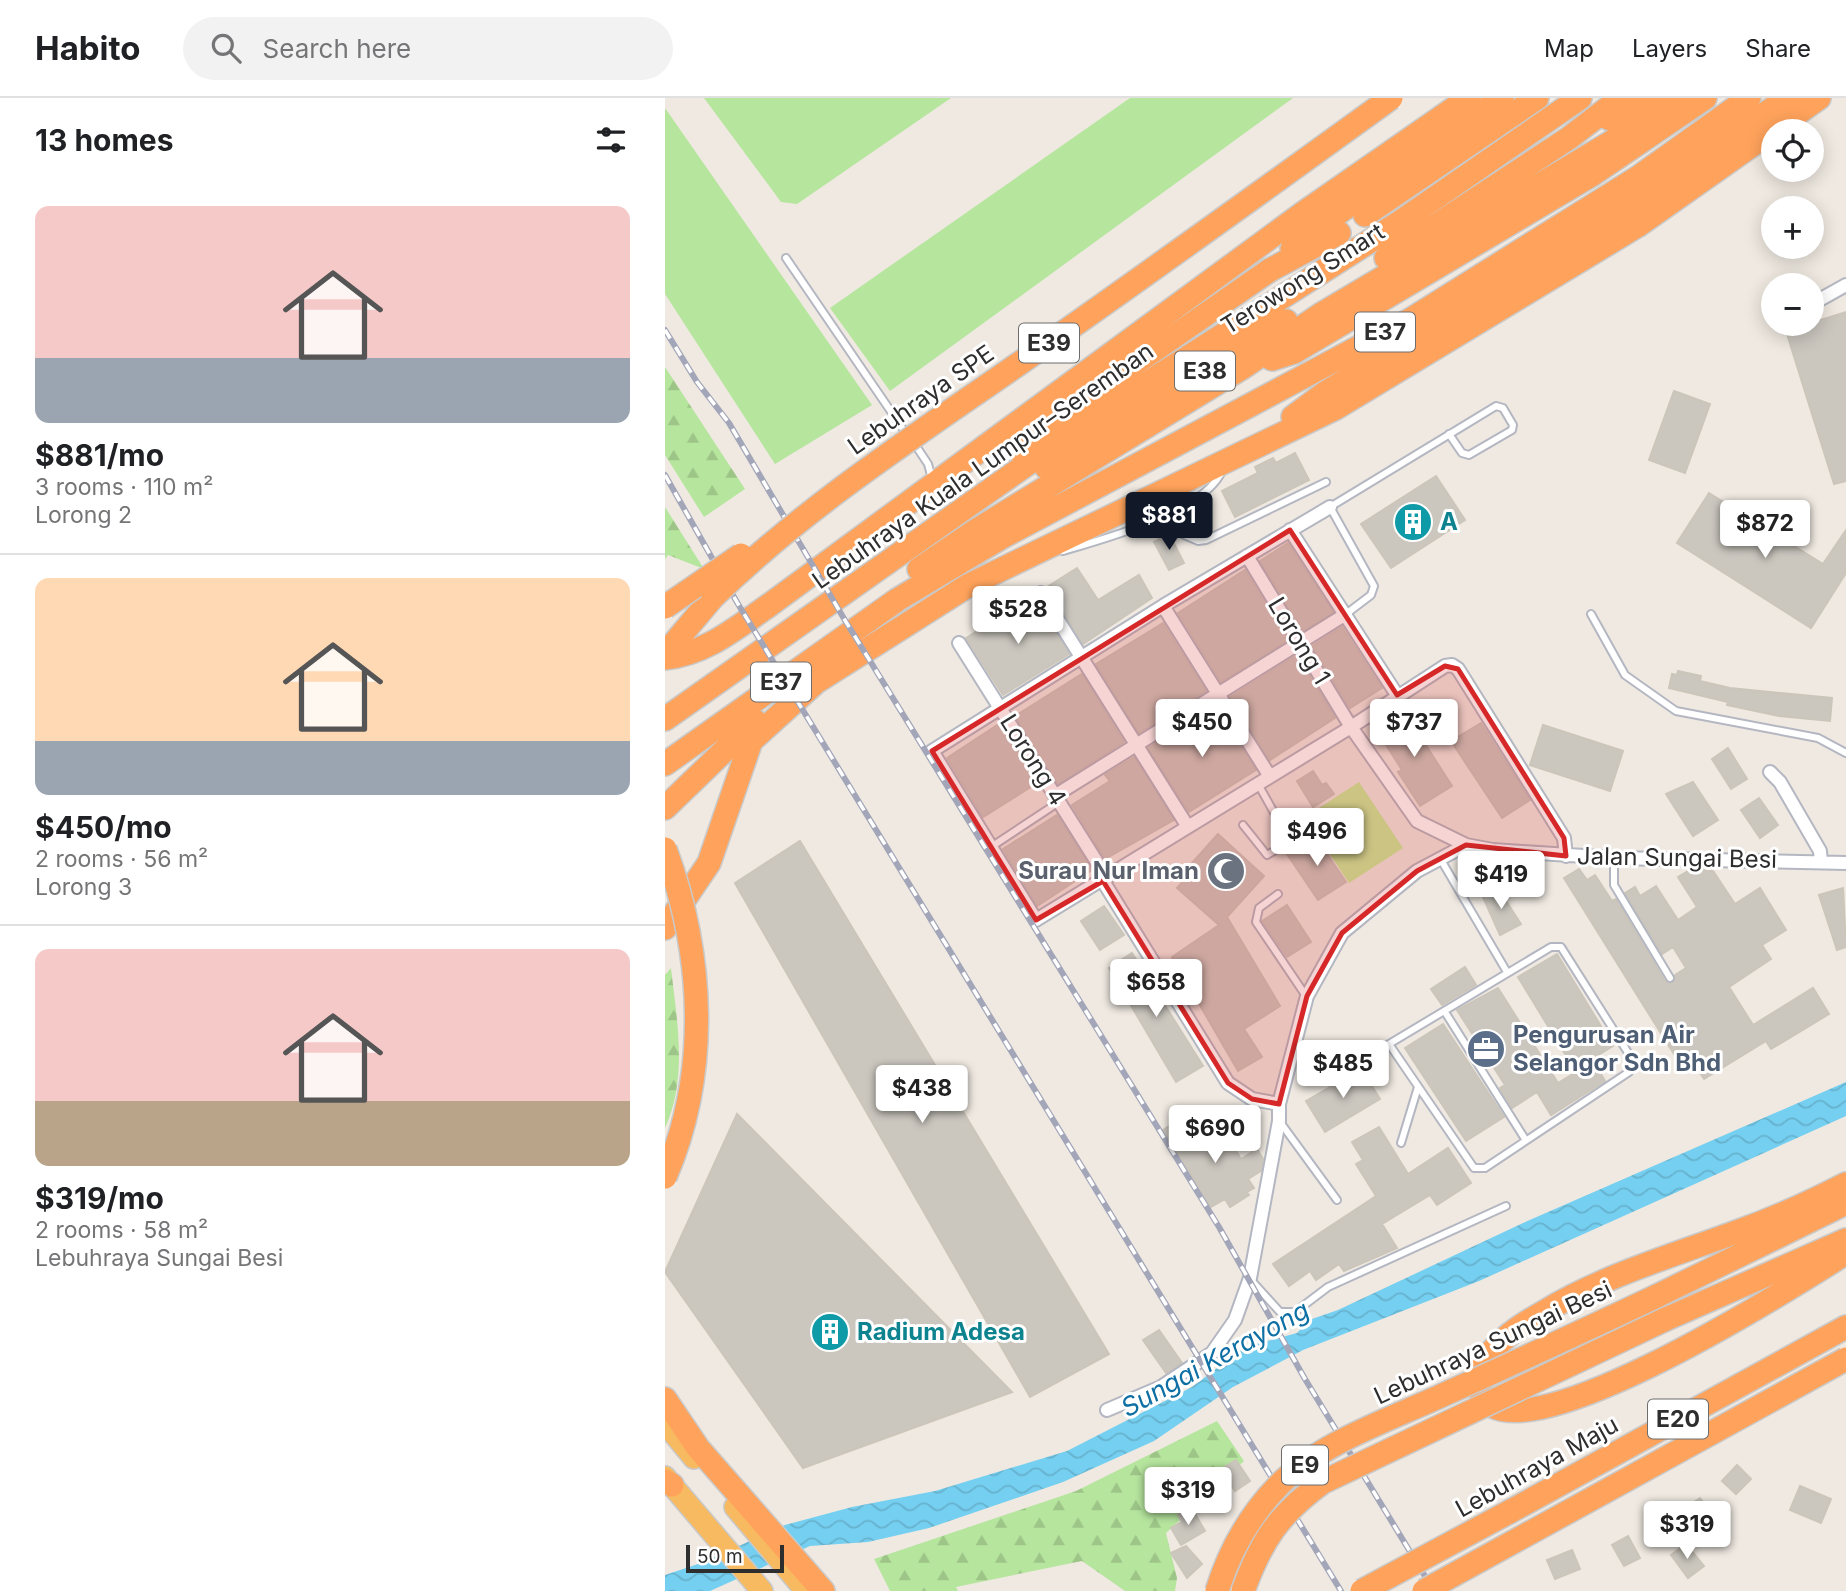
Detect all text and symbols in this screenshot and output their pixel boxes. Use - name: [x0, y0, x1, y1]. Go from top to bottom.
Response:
- search box: [183, 17, 673, 80]
- text: Habito: [35, 28, 141, 68]
- icon: search: [207, 29, 245, 67]
- text: Search here: [263, 33, 411, 64]
- text: Map: [1544, 34, 1594, 63]
- text: Layers: [1632, 34, 1707, 63]
- text: Share: [1745, 34, 1811, 63]
- map controls: [1761, 119, 1824, 336]
- button: locate: [1761, 119, 1824, 182]
- icon: filters: [592, 121, 630, 159]
- text: 13 homes: [35, 122, 174, 158]
- button: +: [1761, 196, 1824, 259]
- street label: Terowong Smart: [1216, 217, 1390, 340]
- icon: home: [270, 252, 396, 378]
- button: −: [1761, 273, 1824, 336]
- road number: E37: [1355, 313, 1415, 352]
- road number: E39: [1019, 324, 1079, 362]
- street label: Lebuhraya Kuala Lumpur–Seremban: [807, 336, 1159, 595]
- street label: Lebuhraya SPE: [842, 339, 999, 461]
- road number: E38: [1175, 352, 1235, 390]
- text: $881/mo: [35, 437, 164, 473]
- text: 3 rooms · 110 m²: [35, 473, 213, 501]
- pin: $881: [1128, 492, 1210, 552]
- pin: $872: [1724, 500, 1806, 560]
- text: Lorong 2: [35, 501, 132, 529]
- text: $881: [1142, 501, 1196, 529]
- building icon: A: [1392, 501, 1434, 543]
- place label: A: [1440, 507, 1458, 536]
- text: $872: [1736, 509, 1794, 537]
- pin: $528: [977, 587, 1059, 646]
- street label: Lorong 1: [1262, 592, 1337, 690]
- text: $528: [988, 595, 1048, 623]
- icon: home: [270, 624, 396, 750]
- road number: E37: [751, 662, 811, 702]
- pin: $450: [1161, 700, 1243, 759]
- pin: $737: [1373, 700, 1455, 759]
- text: $450: [1172, 708, 1232, 736]
- text: $737: [1386, 708, 1442, 736]
- street label: Lorong 4: [994, 709, 1073, 811]
- pin: $496: [1276, 808, 1358, 868]
- text: $450/mo: [35, 809, 172, 845]
- text: $496: [1287, 817, 1347, 845]
- street label: Jalan Sungai Besi: [1577, 841, 1777, 874]
- text: 2 rooms · 56 m²: [35, 845, 208, 873]
- mosque icon: Surau Nur Iman: [1205, 850, 1247, 892]
- pin: $419: [1460, 852, 1542, 911]
- place label: Surau Nur Iman: [1018, 856, 1199, 885]
- text: $419: [1474, 860, 1528, 888]
- text: Lorong 3: [35, 873, 132, 901]
- pin: $658: [1115, 960, 1197, 1019]
- text: $658: [1126, 968, 1186, 996]
- icon: home: [270, 995, 396, 1121]
- place label: Pengurusan Air Selangor Sdn Bhd: [1513, 1020, 1721, 1077]
- office icon: Pengurusan Air Selangor Sdn Bhd: [1465, 1028, 1507, 1070]
- pin: $485: [1302, 1040, 1384, 1100]
- text: $485: [1313, 1049, 1373, 1077]
- pin: $438: [881, 1066, 963, 1125]
- text: $438: [892, 1074, 952, 1102]
- pin: $690: [1174, 1105, 1256, 1165]
- text: $690: [1185, 1114, 1245, 1142]
- text: $319/mo: [35, 1180, 164, 1216]
- text: 2 rooms · 58 m²: [35, 1216, 208, 1244]
- text: Lebuhraya Sungai Besi: [35, 1244, 283, 1272]
- street label: Lebuhraya Sungai Besi: [1369, 1275, 1616, 1410]
- water label: Sungai Kerayong: [1115, 1294, 1314, 1423]
- building icon: Radium Adesa: [809, 1311, 851, 1353]
- place label: Radium Adesa: [857, 1317, 1025, 1346]
- road number: E20: [1648, 1400, 1708, 1438]
- street label: Lebuhraya Maju: [1450, 1410, 1623, 1523]
- road number: E9: [1282, 1446, 1328, 1484]
- pin: $319: [1147, 1468, 1229, 1527]
- text: $319: [1161, 1476, 1215, 1504]
- pin: $319: [1646, 1502, 1728, 1561]
- text: $319: [1660, 1510, 1714, 1538]
- scale bar: [686, 1542, 784, 1574]
- text: 50 m: [697, 1545, 743, 1568]

